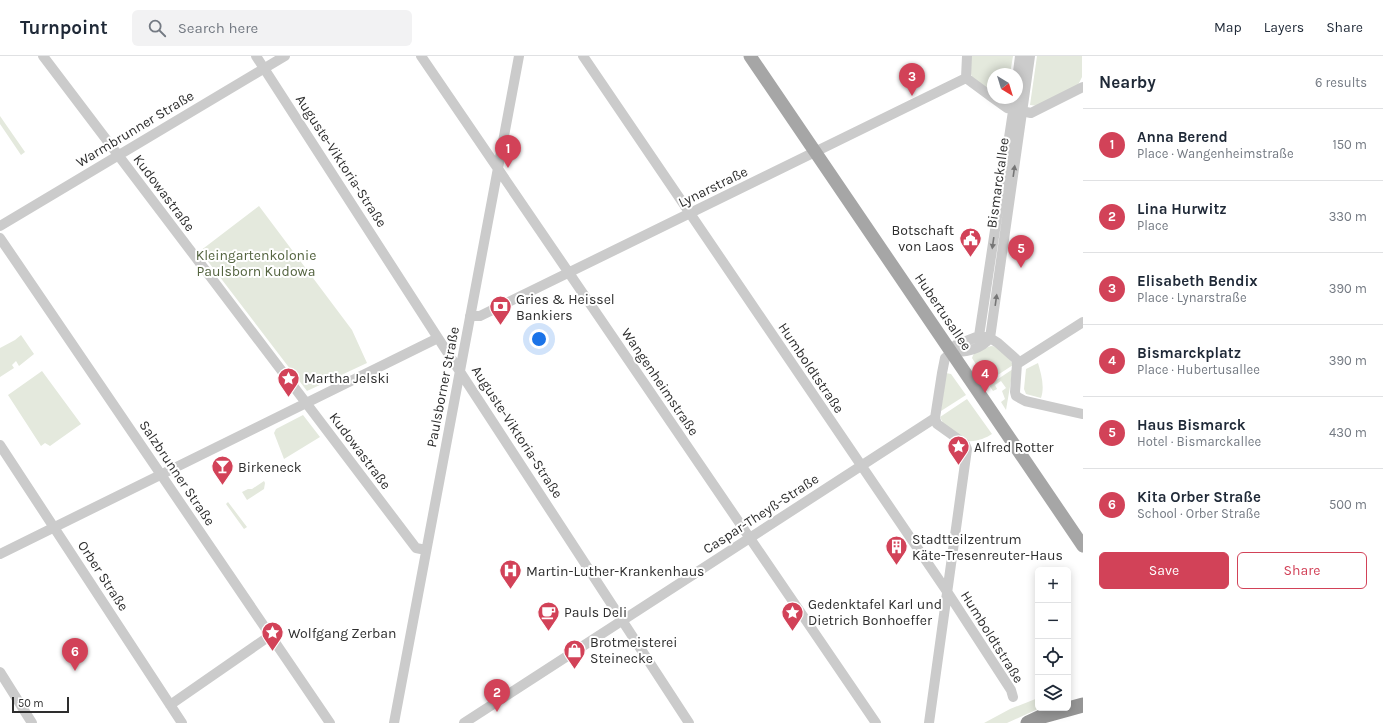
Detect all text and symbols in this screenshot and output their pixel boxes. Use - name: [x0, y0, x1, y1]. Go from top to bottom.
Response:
- search box: [132, 10, 412, 46]
- text: Turnpoint: [20, 17, 108, 39]
- icon: search: [146, 17, 168, 39]
- text: Search here: [178, 19, 258, 37]
- text: Map: [1214, 19, 1242, 36]
- text: Layers: [1264, 19, 1304, 36]
- text: Share: [1326, 19, 1363, 36]
- pin: 3: [899, 63, 925, 96]
- north arrow: [987, 68, 1023, 104]
- text: Nearby: [1099, 72, 1156, 92]
- text: 6 results: [1315, 75, 1367, 90]
- street label: Warmbrunner Straße: [73, 87, 197, 171]
- street label: Auguste-Viktoria-Straße: [292, 92, 390, 230]
- text: Anna Berend: [1137, 128, 1228, 146]
- pin: 1: [495, 135, 521, 168]
- street label: Bismarckallee: [983, 137, 1013, 229]
- text: 1: [1110, 137, 1114, 152]
- text: 150 m: [1332, 137, 1367, 152]
- text: Place · Wangenheimstraße: [1137, 146, 1294, 161]
- street label: Kudowastraße: [130, 151, 198, 235]
- street label: Lynarstraße: [676, 163, 750, 211]
- one-way arrow: [1011, 165, 1017, 177]
- text: Lina Hurwitz: [1137, 200, 1227, 218]
- text: 2: [1108, 209, 1116, 224]
- text: 330 m: [1329, 209, 1367, 224]
- text: Place: [1137, 218, 1168, 233]
- place label: Botschaft von Laos: [892, 222, 954, 255]
- public building icon: Botschaft von Laos: [957, 225, 983, 258]
- pin: 5: [1008, 235, 1034, 268]
- one-way arrow: [990, 237, 996, 249]
- park label: Kleingartenkolonie Paulsborn Kudowa: [196, 247, 316, 280]
- street label: Hubertusallee: [911, 270, 975, 354]
- text: Elisabeth Bendix: [1137, 272, 1258, 290]
- text: 3: [1108, 281, 1116, 296]
- text: 390 m: [1329, 281, 1367, 296]
- text: Place · Lynarstraße: [1137, 290, 1247, 305]
- place label: Gries & Heissel Bankiers: [516, 291, 615, 324]
- bank icon: Gries & Heissel Bankiers: [488, 294, 514, 327]
- one-way arrow: [993, 294, 999, 306]
- street label: Humboldtstraße: [774, 320, 848, 416]
- street label: Paulsborner Straße: [423, 325, 463, 449]
- street label: Wangenheimstraße: [618, 325, 702, 439]
- your location: [529, 329, 549, 349]
- text: Bismarckplatz: [1137, 344, 1241, 362]
- text: 4: [1108, 353, 1116, 368]
- text: 390 m: [1329, 353, 1367, 368]
- pin: 4: [972, 360, 998, 393]
- text: Place · Hubertusallee: [1137, 362, 1260, 377]
- street label: Auguste-Viktoria-Straße: [468, 363, 566, 501]
- place icon: Martha Jelski: [275, 365, 301, 398]
- place label: Martha Jelski: [304, 370, 390, 387]
- street label: Kudowastraße: [326, 409, 394, 493]
- text: Haus Bismarck: [1137, 416, 1246, 434]
- street label: Salzbrunner Straße: [135, 417, 219, 529]
- text: 5: [1108, 425, 1116, 440]
- text: 430 m: [1329, 425, 1367, 440]
- place icon: Alfred Rotter: [945, 434, 971, 467]
- text: Hotel · Bismarckallee: [1137, 434, 1261, 449]
- place label: Alfred Rotter: [974, 439, 1055, 456]
- bar icon: Birkeneck: [210, 454, 236, 487]
- place label: Birkeneck: [238, 459, 302, 476]
- street label: Caspar-Theyß-Straße: [700, 470, 822, 558]
- text: Kita Orber Straße: [1137, 488, 1261, 506]
- text: 6: [1108, 497, 1116, 512]
- text: 500 m: [1329, 497, 1367, 512]
- text: School · Orber Straße: [1137, 506, 1260, 521]
- place label: Stadtteilzentrum Käte-Tresenreuter-Haus: [912, 531, 1063, 564]
- building icon: Stadtteilzentrum Käte-Tresenreuter-Haus: [884, 534, 910, 567]
- street label: Orber Straße: [74, 538, 132, 614]
- button: Save: [1099, 552, 1229, 589]
- button: Share: [1237, 552, 1367, 589]
- hospital icon: Martin-Luther-Krankenhaus: [497, 558, 523, 591]
- place label: Martin-Luther-Krankenhaus: [526, 563, 704, 580]
- map controls: [1035, 567, 1071, 711]
- button: +: [1035, 567, 1071, 603]
- street label: Humboldtstraße: [957, 588, 1027, 686]
- place label: Gedenktafel Karl und Dietrich Bonhoeffer: [808, 596, 942, 629]
- cafe icon: Pauls Deli: [536, 599, 562, 632]
- place icon: Gedenktafel Karl und Dietrich Bonhoeffer: [780, 599, 806, 632]
- button: −: [1035, 603, 1071, 639]
- place label: Pauls Deli: [564, 604, 627, 621]
- place icon: Wolfgang Zerban: [260, 620, 286, 653]
- place label: Wolfgang Zerban: [288, 625, 396, 642]
- place label: Brotmeisterei Steinecke: [590, 634, 677, 667]
- shop icon: Brotmeisterei Steinecke: [562, 637, 588, 670]
- pin: 6: [62, 638, 88, 671]
- button: locate: [1035, 639, 1071, 675]
- button: layers: [1035, 675, 1071, 711]
- pin: 2: [484, 679, 510, 712]
- scale bar: [12, 695, 69, 714]
- text: 50 m: [18, 697, 44, 710]

